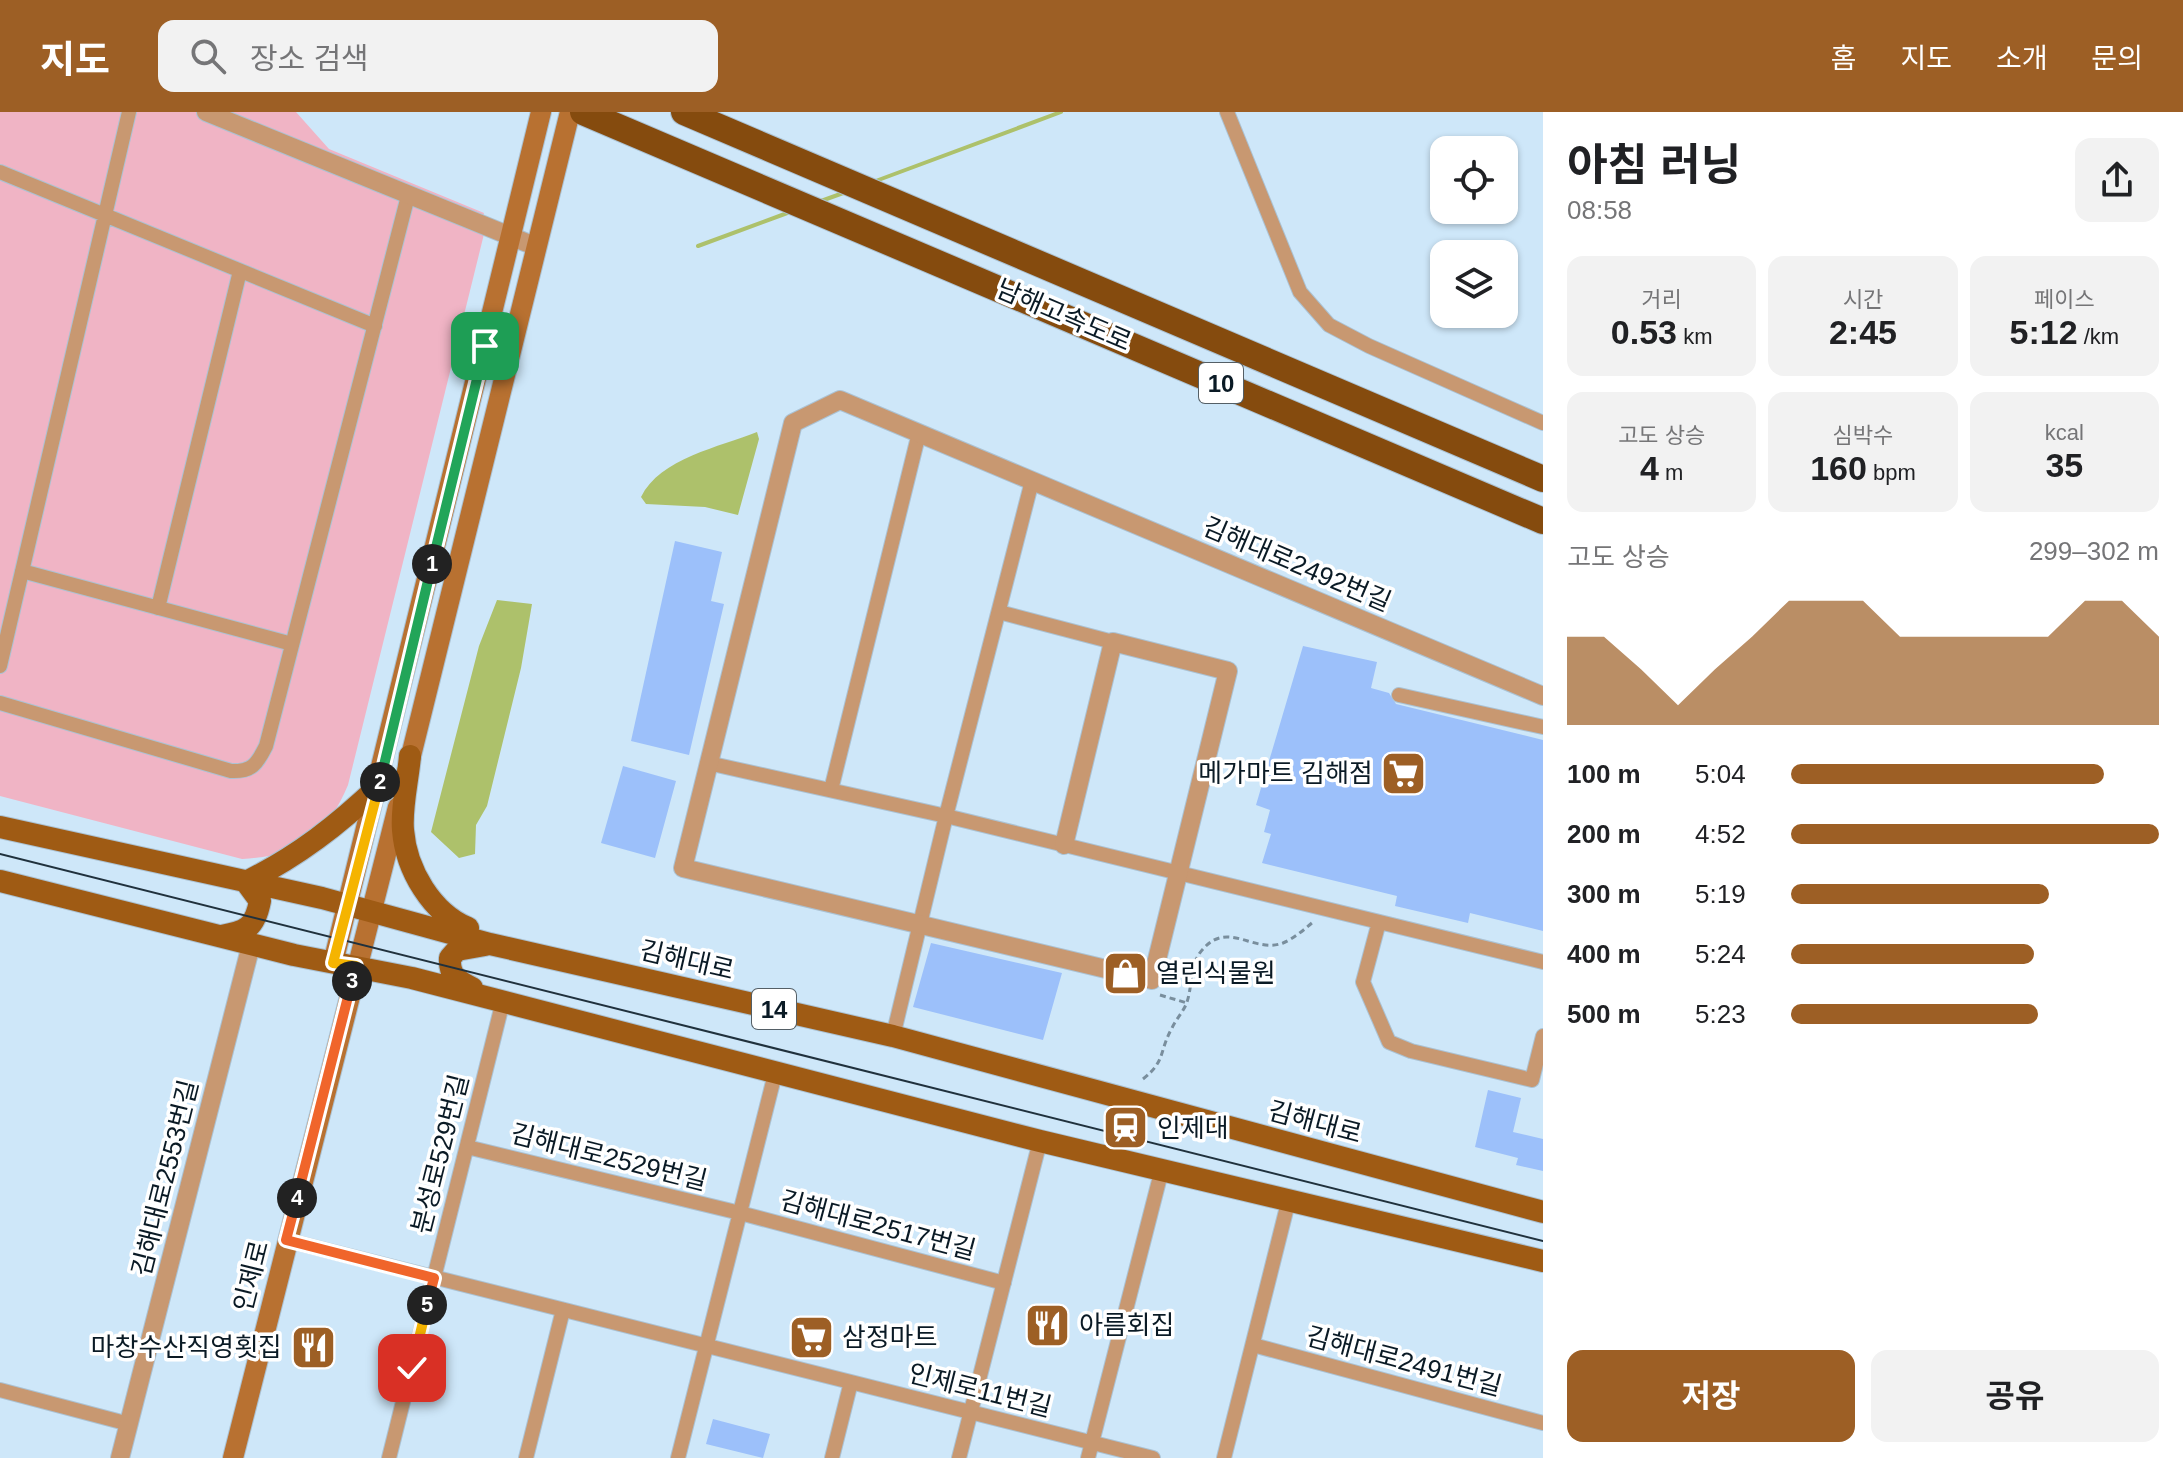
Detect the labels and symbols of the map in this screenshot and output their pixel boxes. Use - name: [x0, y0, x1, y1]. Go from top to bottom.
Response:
- street label: 남해고속도로: [992, 273, 1136, 357]
- pin: [451, 312, 519, 380]
- road number: 10: [1199, 363, 1243, 403]
- street label: 김해대로2492번길: [1198, 511, 1396, 617]
- pin: 1: [412, 544, 452, 584]
- supermarket icon: 메가마트 김해점: [1380, 749, 1428, 797]
- place label: 메가마트 김해점: [1198, 758, 1373, 788]
- pin: 2: [360, 762, 400, 802]
- street label: 김해대로: [637, 935, 737, 985]
- shop icon: 열린식물원: [1101, 949, 1149, 997]
- place label: 열린식물원: [1156, 958, 1276, 988]
- pin: 3: [332, 961, 372, 1001]
- road number: 14: [752, 989, 796, 1029]
- street label: 분성로529번길: [406, 1071, 474, 1237]
- street label: 김해대로2553번길: [126, 1077, 204, 1279]
- street label: 김해대로: [1265, 1095, 1365, 1149]
- station icon: 인제대: [1102, 1104, 1150, 1152]
- place label: 인제대: [1157, 1113, 1229, 1143]
- street label: 김해대로2529번길: [508, 1118, 710, 1196]
- pin: 4: [277, 1178, 317, 1218]
- street label: 김해대로2517번길: [777, 1184, 979, 1266]
- street label: 인제로: [228, 1238, 274, 1314]
- pin: 5: [407, 1285, 447, 1325]
- restaurant icon: 아름회집: [1024, 1301, 1072, 1349]
- place label: 아름회집: [1079, 1310, 1175, 1340]
- supermarket icon: 삼정마트: [787, 1313, 835, 1361]
- street label: 김해대로2491번길: [1303, 1320, 1505, 1402]
- place label: 삼정마트: [842, 1322, 938, 1352]
- restaurant icon: 마창수산직영횟집: [289, 1323, 337, 1371]
- place label: 마창수산직영횟집: [91, 1332, 282, 1362]
- pin: [378, 1334, 446, 1402]
- street label: 인제로11번길: [905, 1358, 1055, 1422]

